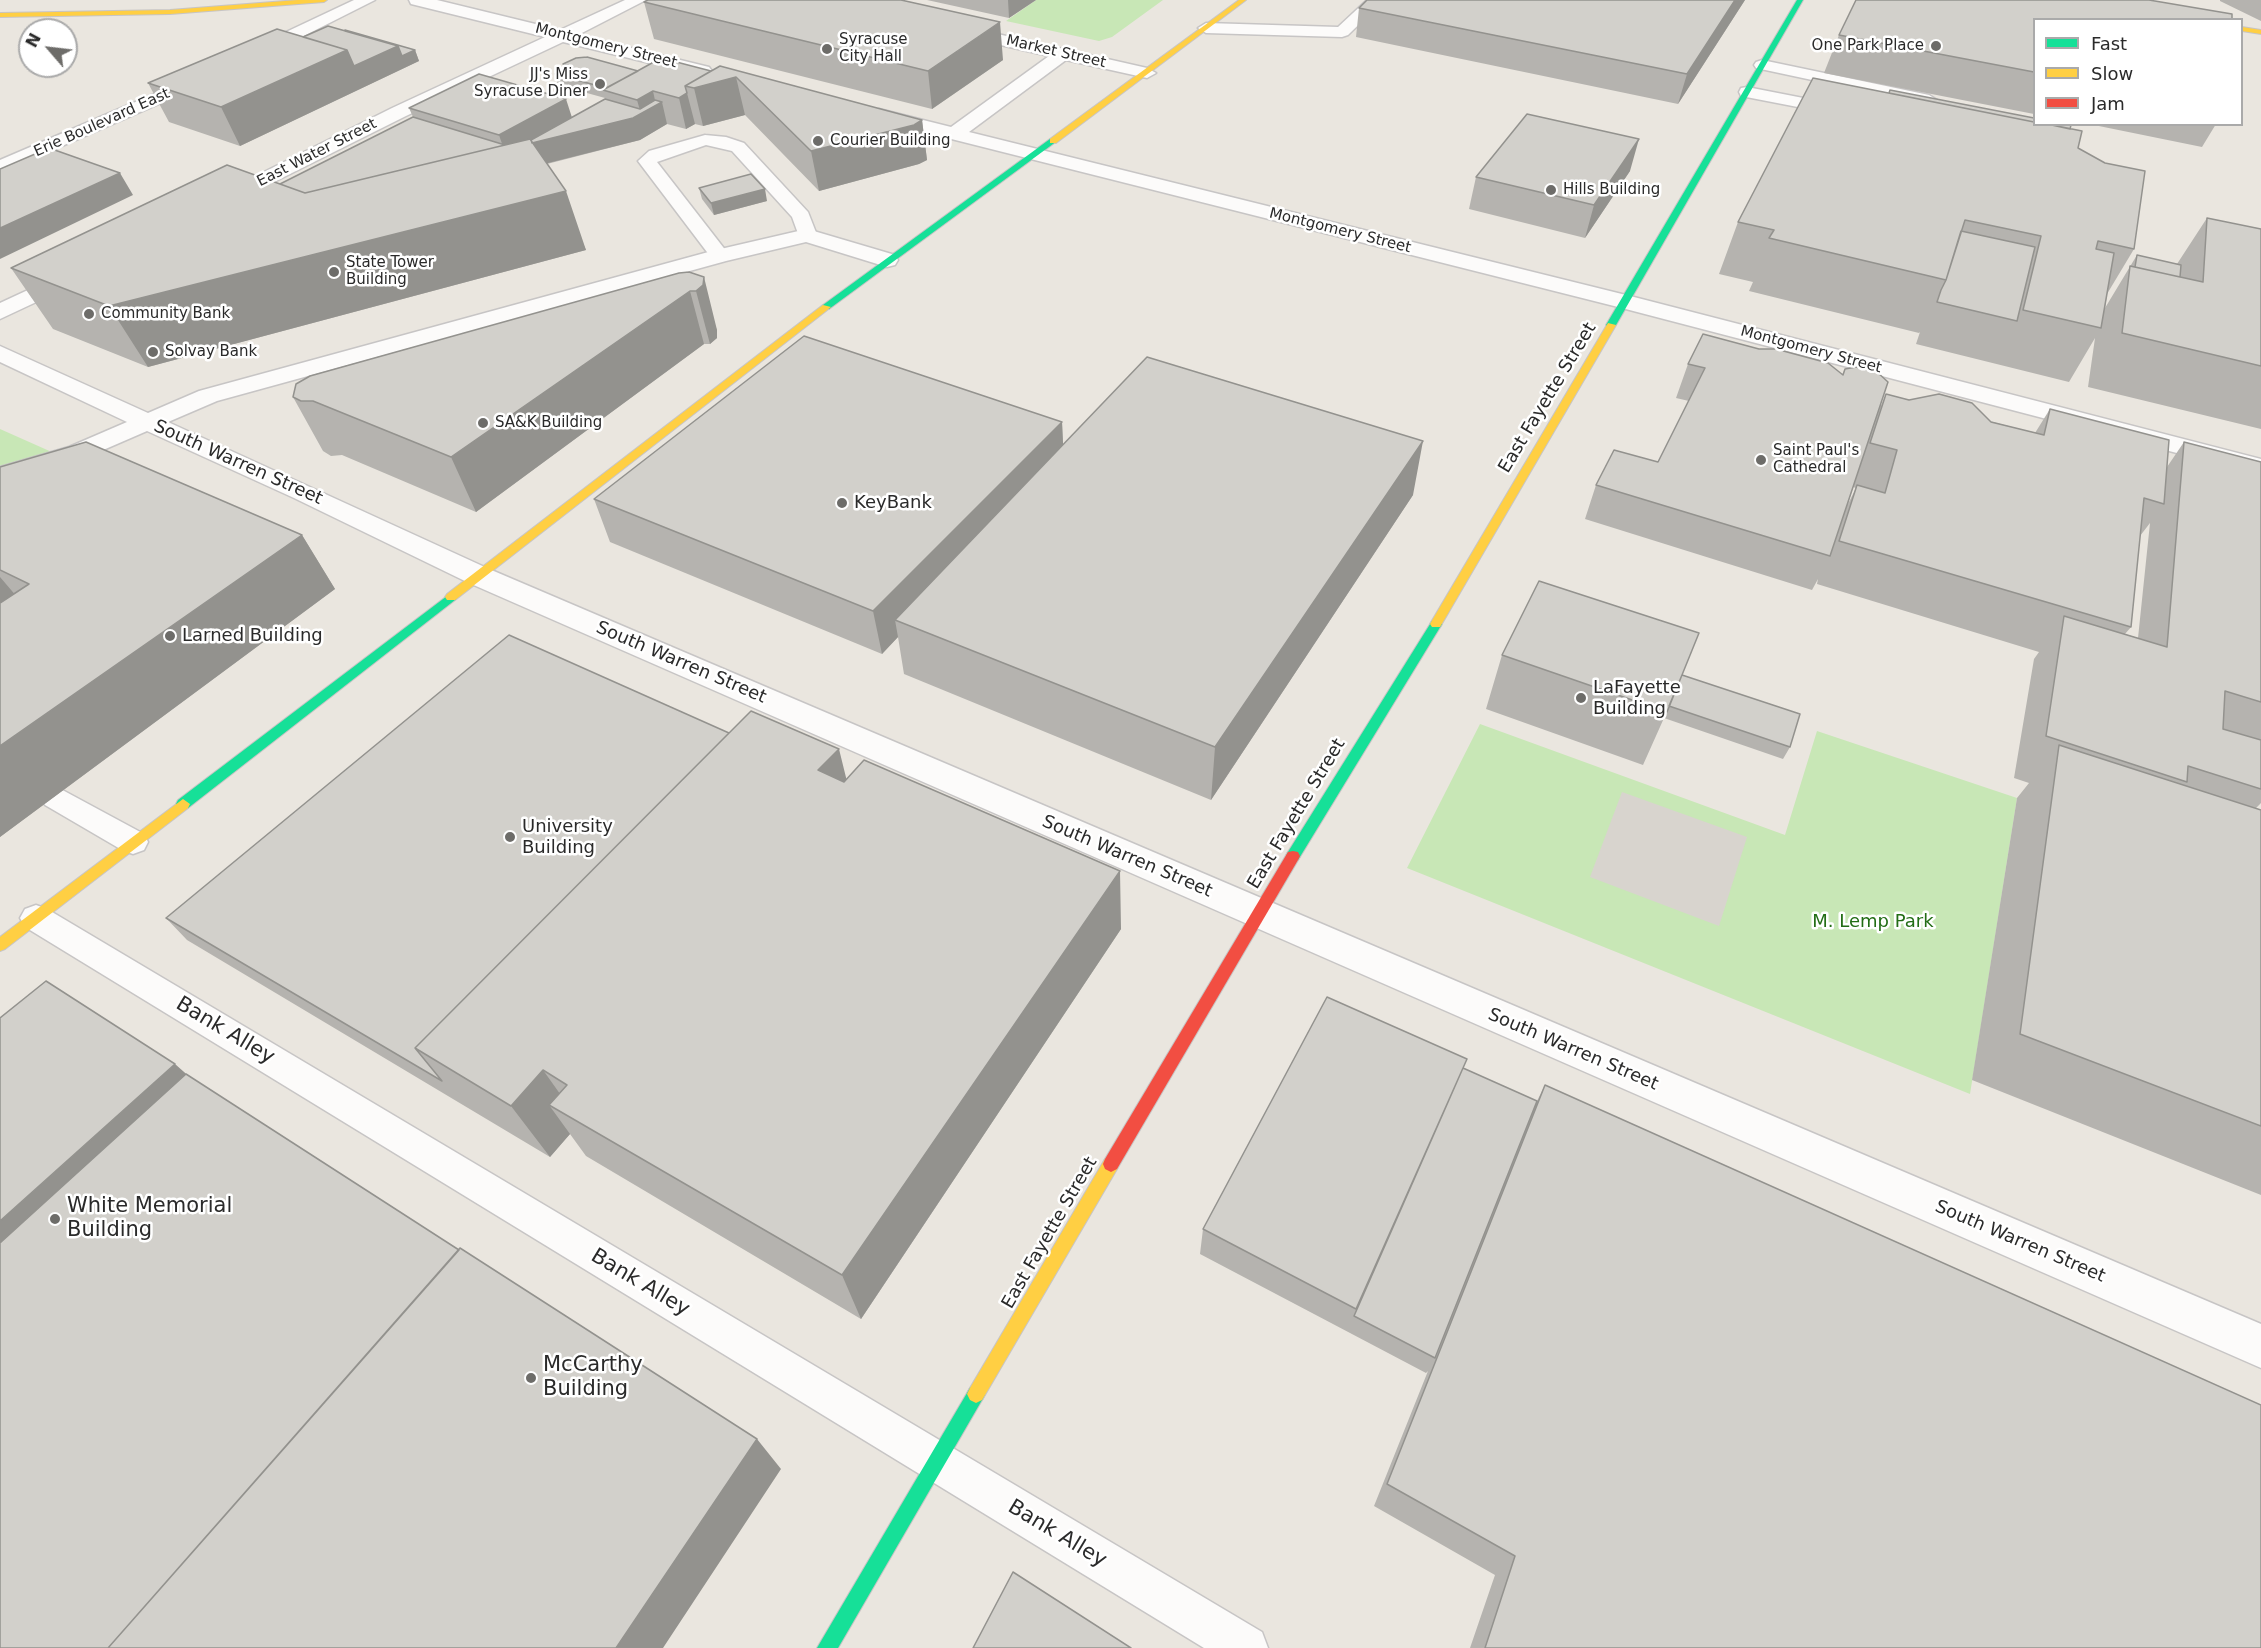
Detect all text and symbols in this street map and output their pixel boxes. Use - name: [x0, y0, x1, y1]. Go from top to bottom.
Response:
- north arrow: [18, 18, 78, 78]
- legend: [2033, 18, 2243, 126]
- street label: Montgomery Street: [533, 20, 679, 72]
- text: N: [22, 30, 45, 51]
- place label: Syracuse City Hall: [839, 31, 908, 66]
- street label: Market Street: [1004, 32, 1108, 72]
- text: Fast: [2091, 33, 2127, 54]
- place label: One Park Place: [1812, 37, 1924, 55]
- marker: One Park Place: [1929, 39, 1943, 53]
- marker: Syracuse City Hall: [820, 42, 834, 56]
- text: Slow: [2091, 63, 2133, 84]
- place label: JJ's Miss Syracuse Diner: [474, 66, 588, 101]
- marker: JJ's Miss Syracuse Diner: [593, 77, 607, 91]
- street label: Erie Boulevard East: [31, 85, 173, 161]
- text: Jam: [2091, 93, 2125, 114]
- street label: East Water Street: [254, 115, 380, 191]
- place label: Courier Building: [830, 132, 951, 150]
- marker: Courier Building: [811, 134, 825, 148]
- place label: Hills Building: [1563, 181, 1660, 199]
- marker: Hills Building: [1544, 183, 1558, 197]
- street label: Montgomery Street: [1267, 205, 1413, 257]
- place label: State Tower Building: [346, 254, 434, 289]
- marker: State Tower Building: [327, 265, 341, 279]
- place label: Community Bank: [101, 305, 230, 323]
- marker: Community Bank: [82, 307, 96, 321]
- street label: East Fayette Street: [1495, 319, 1601, 477]
- street label: Montgomery Street: [1738, 322, 1884, 378]
- place label: Solvay Bank: [165, 343, 257, 361]
- marker: Solvay Bank: [146, 345, 160, 359]
- place label: SA&K Building: [495, 414, 602, 432]
- street label: South Warren Street: [150, 416, 326, 510]
- marker: SA&K Building: [476, 416, 490, 430]
- place label: Saint Paul's Cathedral: [1773, 442, 1859, 477]
- marker: Saint Paul's Cathedral: [1754, 453, 1768, 467]
- place label: KeyBank: [854, 492, 932, 514]
- marker: KeyBank: [835, 496, 849, 510]
- street label: South Warren Street: [593, 617, 769, 709]
- place label: Larned Building: [182, 625, 323, 647]
- marker: Larned Building: [163, 629, 177, 643]
- place label: LaFayette Building: [1593, 677, 1681, 720]
- marker: LaFayette Building: [1574, 691, 1588, 705]
- street label: East Fayette Street: [1244, 735, 1350, 893]
- street label: South Warren Street: [1039, 811, 1215, 903]
- place label: University Building: [522, 816, 613, 858]
- marker: University Building: [503, 830, 517, 844]
- park label: M. Lemp Park: [1812, 911, 1934, 933]
- street label: Bank Alley: [171, 992, 279, 1070]
- street label: South Warren Street: [1485, 1004, 1661, 1096]
- street label: East Fayette Street: [998, 1153, 1102, 1313]
- place label: White Memorial Building: [67, 1194, 232, 1244]
- street label: South Warren Street: [1932, 1196, 2108, 1288]
- marker: White Memorial Building: [48, 1212, 62, 1226]
- street label: Bank Alley: [586, 1244, 694, 1322]
- place label: McCarthy Building: [543, 1353, 643, 1403]
- marker: McCarthy Building: [524, 1371, 538, 1385]
- street label: Bank Alley: [1003, 1495, 1111, 1573]

